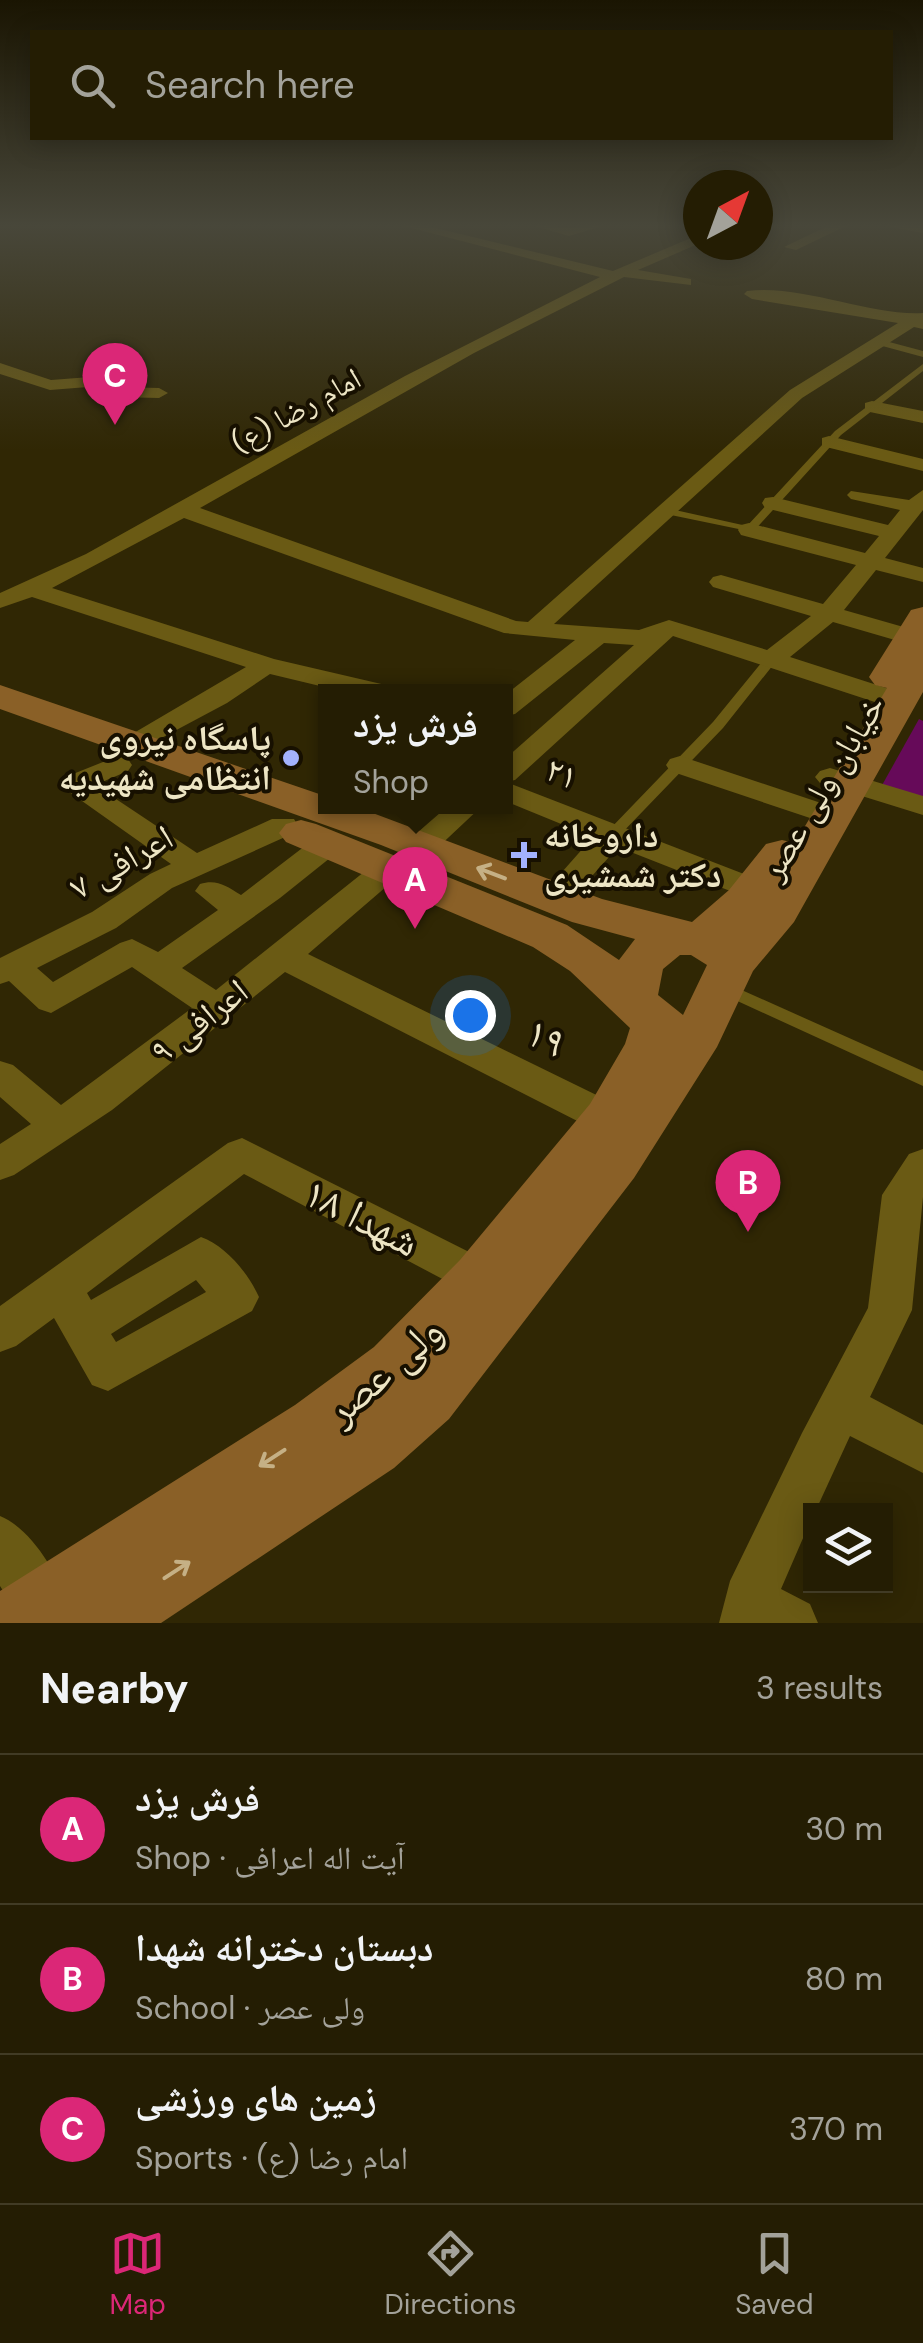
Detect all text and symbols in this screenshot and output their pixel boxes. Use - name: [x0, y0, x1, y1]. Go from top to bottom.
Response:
- search box: [30, 30, 893, 140]
- icon: search: [65, 58, 120, 113]
- text: Search here: [145, 60, 355, 110]
- north arrow: [683, 170, 773, 260]
- pin: C: [82, 342, 148, 425]
- street label: امام رضا (ع): [224, 358, 368, 462]
- popup: [318, 684, 513, 814]
- street label: خیابان ولی عصر: [748, 686, 895, 889]
- text: فرش یزد: [353, 699, 478, 749]
- place label: پاسگاه نیروی انتظامی شهیدیه: [59, 715, 271, 801]
- street label: ۲۱: [539, 746, 585, 800]
- marker: پاسگاه نیروی انتظامی شهیدیه: [280, 747, 302, 769]
- text: Shop: [353, 761, 429, 803]
- place label: داروخانه دکتر شمشیری: [544, 812, 721, 898]
- street label: اعرافی ۷: [61, 814, 181, 910]
- marker: داروخانه دکتر شمشیری: [513, 844, 535, 866]
- pin: A: [382, 846, 448, 929]
- one-way arrow: [476, 863, 507, 881]
- street label: اعرافی ۹: [141, 968, 257, 1074]
- your location: [445, 990, 496, 1041]
- street label: ۱۹: [517, 1004, 575, 1070]
- pin: B: [716, 1150, 780, 1232]
- street label: شهدا ۱۸: [295, 1165, 429, 1269]
- street label: ولی عصر: [313, 1304, 455, 1437]
- one-way arrow: [259, 1448, 287, 1469]
- map controls: [803, 1503, 893, 1593]
- button: layers: [803, 1503, 893, 1593]
- one-way arrow: [163, 1560, 190, 1580]
- text: Nearby: [40, 1661, 189, 1716]
- text: 3 results: [756, 1667, 883, 1709]
- text: فرش یزد: [135, 1773, 260, 1823]
- text: A: [61, 1808, 84, 1850]
- text: 30 m: [805, 1808, 883, 1850]
- text: Shop · آیت اله اعرافی: [135, 1837, 405, 1879]
- text: دبستان دخترانه شهدا: [135, 1923, 434, 1973]
- text: B: [62, 1958, 83, 2000]
- text: 80 m: [805, 1958, 883, 2000]
- text: School · ولی عصر: [135, 1987, 365, 2029]
- text: زمین های ورزشی: [135, 2073, 377, 2123]
- text: C: [61, 2108, 84, 2150]
- text: 370 m: [789, 2108, 883, 2150]
- text: Sports · امام رضا (ع): [135, 2137, 408, 2179]
- tab: Map: [109, 2226, 166, 2323]
- tab: Directions: [385, 2226, 516, 2323]
- tab: Saved: [735, 2226, 814, 2323]

